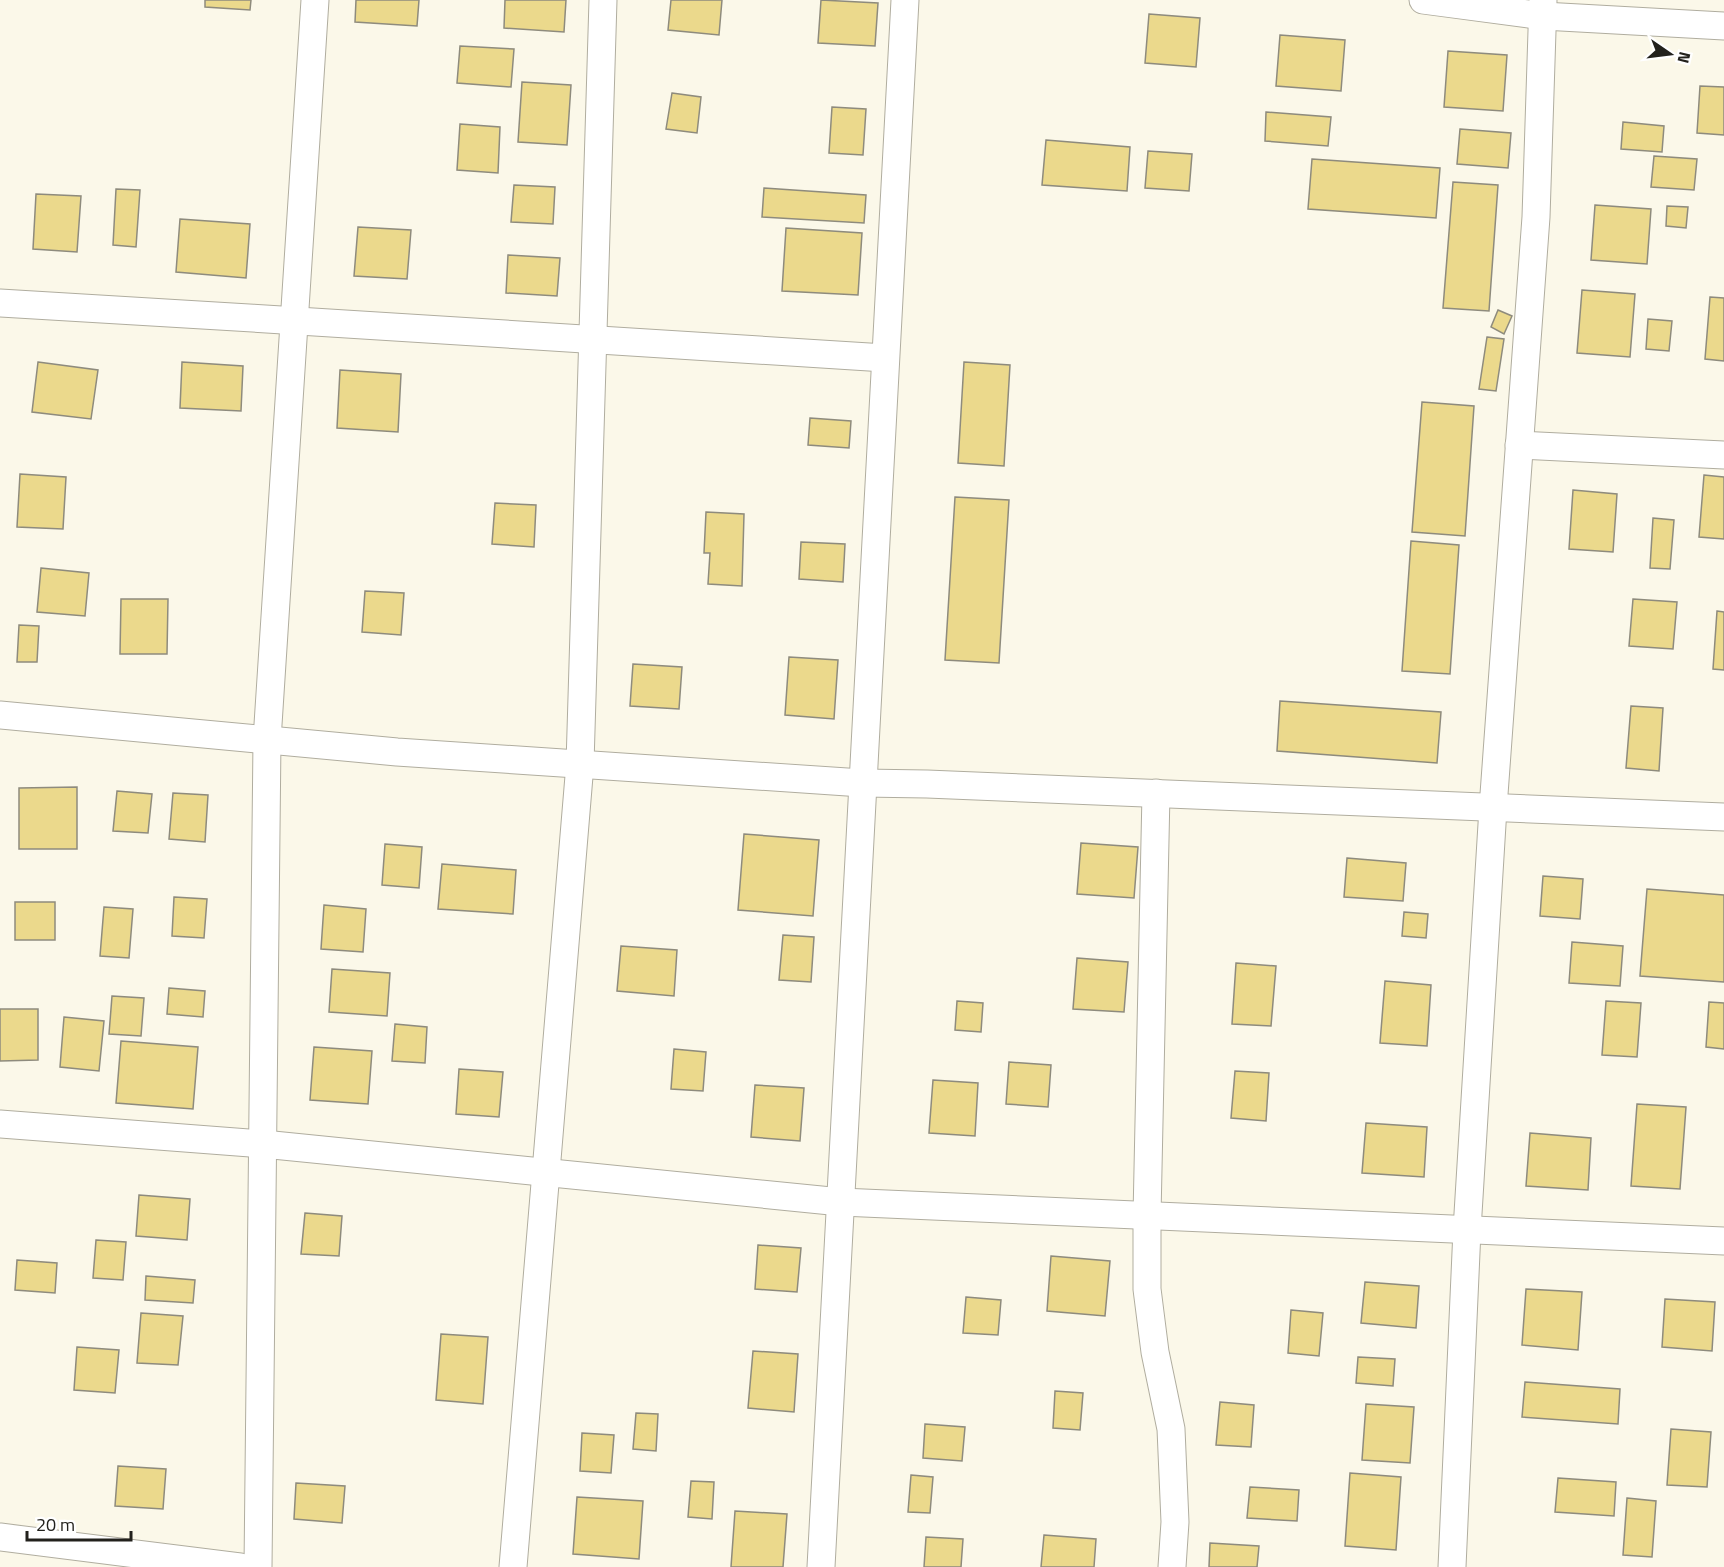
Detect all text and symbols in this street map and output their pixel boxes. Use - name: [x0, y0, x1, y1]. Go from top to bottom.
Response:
- north arrow: [1640, 24, 1700, 84]
- text: N: [1672, 49, 1698, 66]
- scale bar: [27, 1504, 130, 1542]
- text: 20 m: [36, 1511, 75, 1538]

